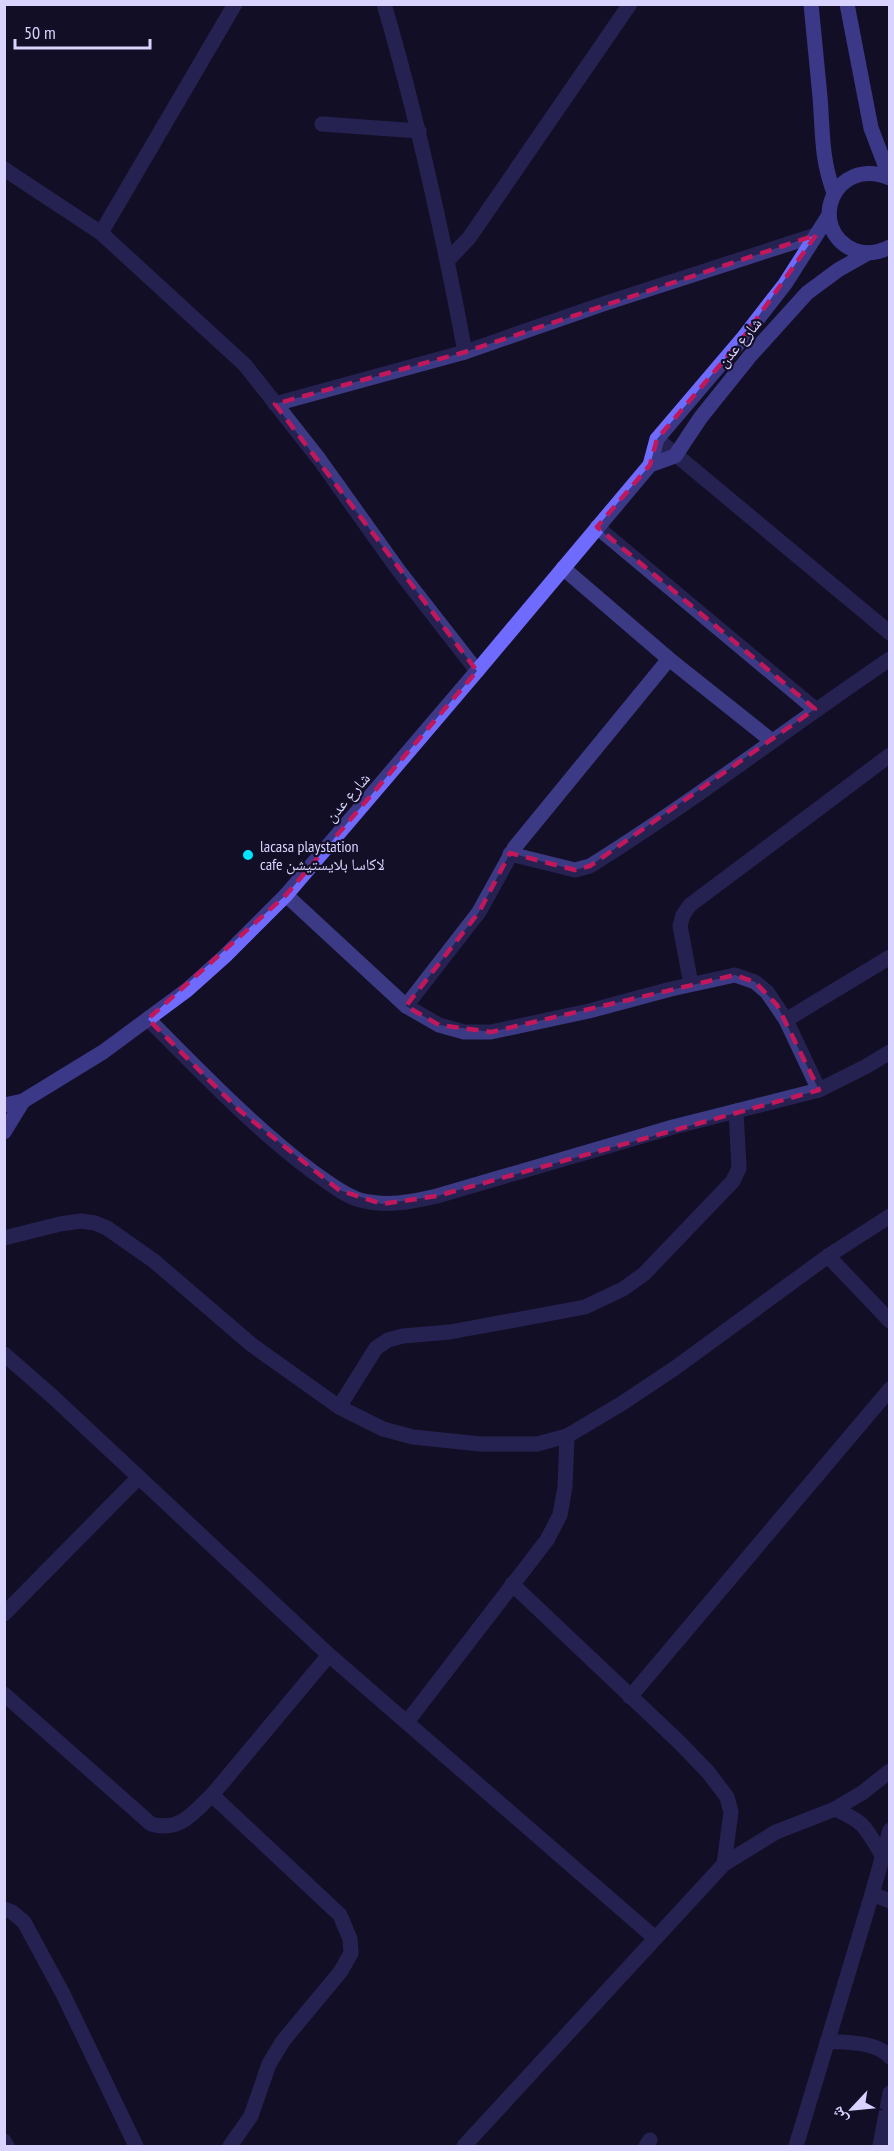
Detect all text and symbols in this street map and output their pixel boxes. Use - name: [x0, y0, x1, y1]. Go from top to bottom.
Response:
- scale bar: [15, 12, 150, 50]
- text: 50 m: [24, 21, 56, 44]
- street label: شارع عدن: [712, 313, 766, 372]
- street label: شارع عدن: [320, 768, 375, 826]
- place label: lacasa playstation cafe لاكاسا بلايستيشن: [260, 836, 385, 875]
- marker: lacasa playstation cafe لاكاسا بلايستيشن: [241, 848, 255, 862]
- north arrow: [822, 2079, 882, 2139]
- text: ش: [826, 2104, 851, 2128]

